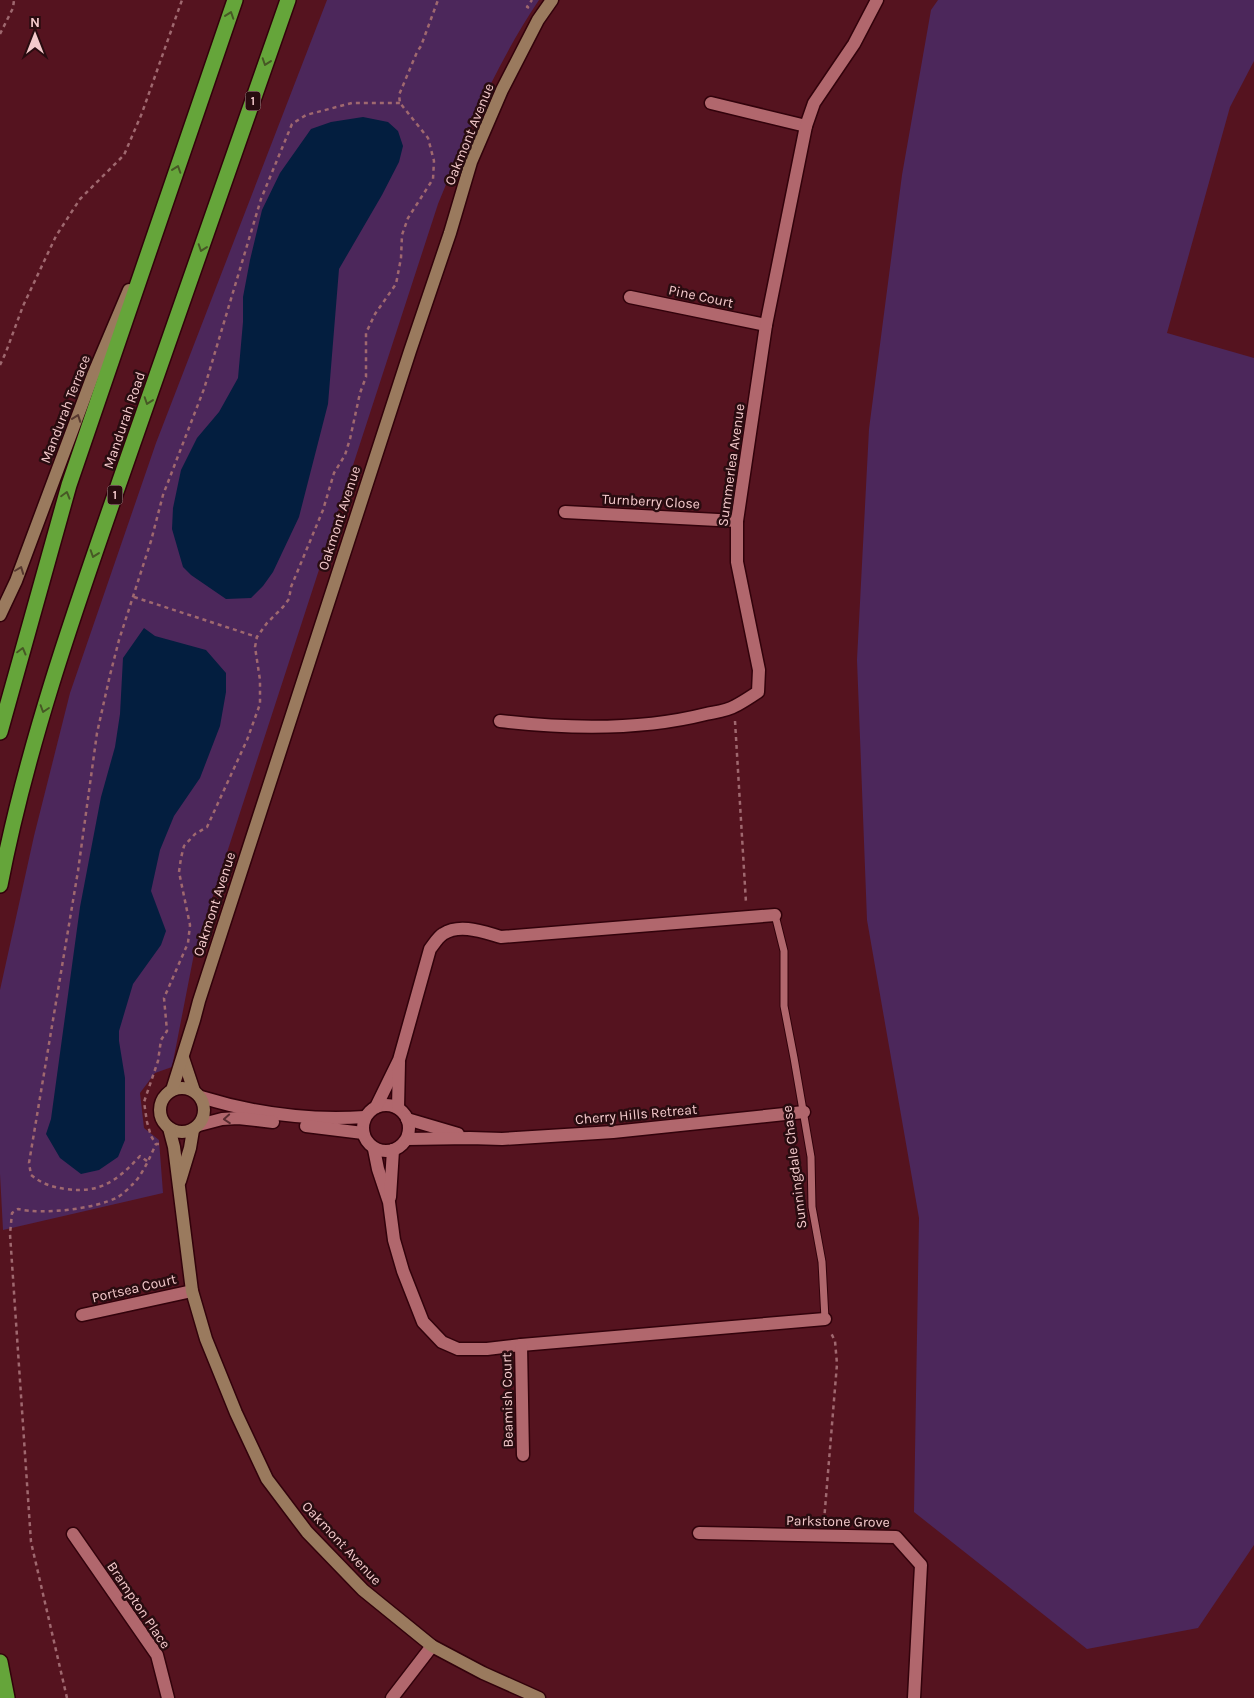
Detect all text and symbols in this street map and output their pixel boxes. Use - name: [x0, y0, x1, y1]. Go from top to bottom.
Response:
- north arrow: [10, 10, 60, 60]
- one-way arrow: [224, 11, 234, 20]
- text: N: [30, 14, 40, 31]
- one-way arrow: [262, 58, 272, 66]
- street label: Oakmont Avenue: [441, 81, 498, 188]
- road number: 1: [246, 92, 260, 110]
- one-way arrow: [171, 165, 181, 173]
- one-way arrow: [198, 243, 208, 251]
- street label: Pine Court: [667, 281, 735, 312]
- street label: Mandurah Terrace: [37, 353, 94, 466]
- street label: Mandurah Road: [100, 369, 149, 471]
- one-way arrow: [144, 396, 154, 405]
- street label: Summerlea Avenue: [714, 403, 749, 527]
- one-way arrow: [71, 414, 81, 423]
- street label: Oakmont Avenue: [315, 464, 364, 572]
- road number: 1: [108, 486, 122, 504]
- street label: Turnberry Close: [602, 490, 700, 513]
- one-way arrow: [60, 491, 70, 499]
- one-way arrow: [90, 550, 100, 558]
- one-way arrow: [14, 566, 24, 575]
- one-way arrow: [16, 647, 27, 656]
- one-way arrow: [39, 704, 49, 713]
- street label: Oakmont Avenue: [190, 850, 239, 958]
- street label: Cherry Hills Retreat: [574, 1101, 698, 1128]
- street label: Sunningdale Chase: [778, 1104, 810, 1230]
- one-way arrow: [223, 1113, 231, 1124]
- street label: Portsea Court: [90, 1270, 178, 1306]
- street label: Beamish Court: [498, 1352, 517, 1448]
- street label: Oakmont Avenue: [298, 1498, 385, 1589]
- street label: Parkstone Grove: [786, 1512, 890, 1531]
- street label: Brampton Place: [103, 1559, 174, 1652]

